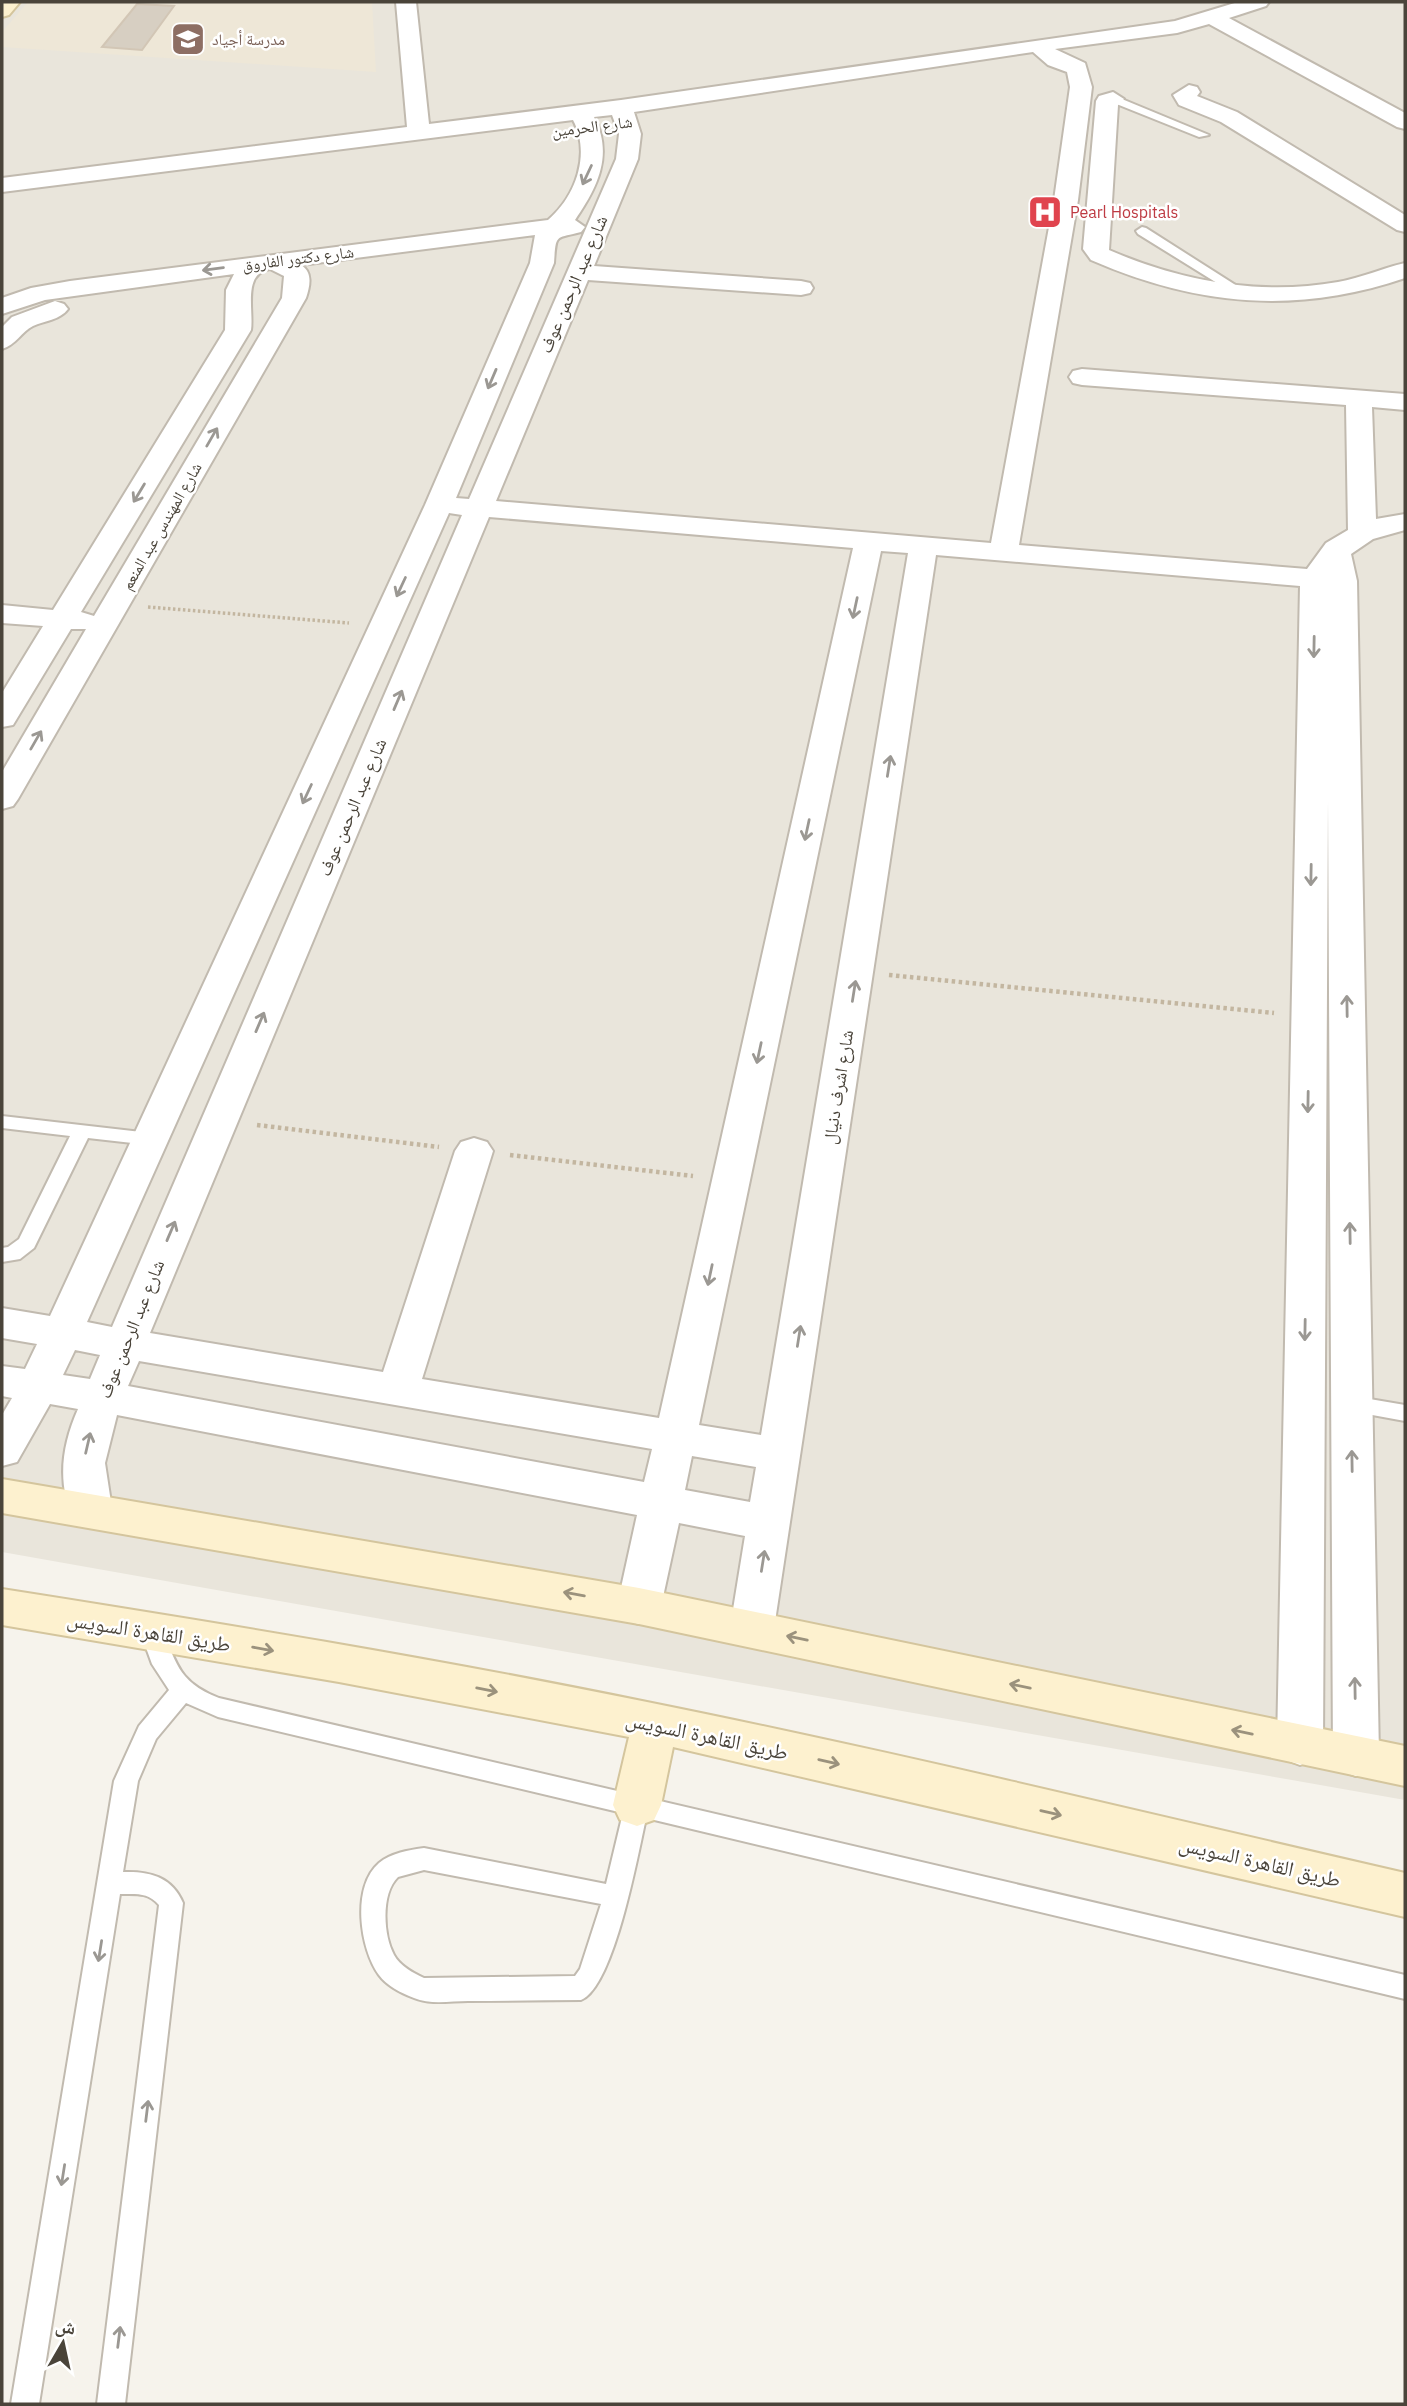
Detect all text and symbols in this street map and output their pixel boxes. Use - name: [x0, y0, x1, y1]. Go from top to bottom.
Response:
- school or university icon: مدرسة أجياد: [169, 20, 207, 58]
- place label: مدرسة أجياد: [212, 29, 285, 49]
- street label: شارع الحرمين: [551, 111, 634, 142]
- one-way arrow: [580, 164, 593, 186]
- hospital icon: Pearl Hospitals: [1026, 193, 1064, 231]
- place label: Pearl Hospitals: [1070, 202, 1178, 222]
- street label: شارع عبد الرحمن عوف: [534, 212, 612, 356]
- street label: شارع دكتور الفاروق: [241, 241, 355, 276]
- one-way arrow: [202, 263, 224, 276]
- one-way arrow: [485, 368, 498, 389]
- one-way arrow: [205, 428, 219, 448]
- street label: شارع المهندس عبد المنعم: [116, 459, 207, 594]
- one-way arrow: [131, 482, 145, 502]
- one-way arrow: [394, 576, 407, 597]
- one-way arrow: [847, 596, 861, 619]
- one-way arrow: [1307, 635, 1321, 658]
- one-way arrow: [392, 690, 405, 712]
- one-way arrow: [30, 730, 43, 751]
- street label: شارع عبد الرحمن عوف: [313, 735, 391, 879]
- one-way arrow: [883, 755, 896, 778]
- one-way arrow: [300, 783, 313, 804]
- one-way arrow: [799, 818, 813, 841]
- one-way arrow: [1304, 863, 1318, 886]
- one-way arrow: [848, 980, 861, 1003]
- one-way arrow: [1340, 994, 1354, 1017]
- one-way arrow: [254, 1012, 267, 1033]
- street label: شارع اشرف دنيال: [818, 1028, 858, 1146]
- one-way arrow: [751, 1041, 765, 1064]
- one-way arrow: [1301, 1090, 1315, 1113]
- one-way arrow: [166, 1221, 179, 1243]
- one-way arrow: [1343, 1222, 1357, 1245]
- street label: شارع عبد الرحمن عوف: [93, 1256, 169, 1402]
- one-way arrow: [703, 1263, 717, 1286]
- one-way arrow: [1298, 1318, 1312, 1341]
- one-way arrow: [793, 1326, 806, 1348]
- one-way arrow: [82, 1432, 95, 1455]
- one-way arrow: [1346, 1449, 1359, 1472]
- one-way arrow: [757, 1550, 770, 1573]
- one-way arrow: [563, 1587, 586, 1600]
- street label: طريق القاهرة السويس: [65, 1604, 233, 1658]
- one-way arrow: [786, 1631, 809, 1645]
- one-way arrow: [251, 1643, 274, 1656]
- one-way arrow: [1348, 1677, 1362, 1700]
- one-way arrow: [1009, 1678, 1032, 1692]
- one-way arrow: [475, 1683, 498, 1697]
- street label: طريق القاهرة السويس: [623, 1704, 791, 1766]
- one-way arrow: [1231, 1725, 1254, 1739]
- one-way arrow: [817, 1756, 840, 1769]
- one-way arrow: [1039, 1807, 1062, 1820]
- street label: طريق القاهرة السويس: [1176, 1829, 1344, 1893]
- one-way arrow: [93, 1939, 106, 1962]
- one-way arrow: [140, 2100, 153, 2123]
- one-way arrow: [56, 2163, 69, 2186]
- north arrow: [28, 2308, 98, 2378]
- text: ش: [54, 2313, 77, 2340]
- one-way arrow: [113, 2326, 126, 2348]

